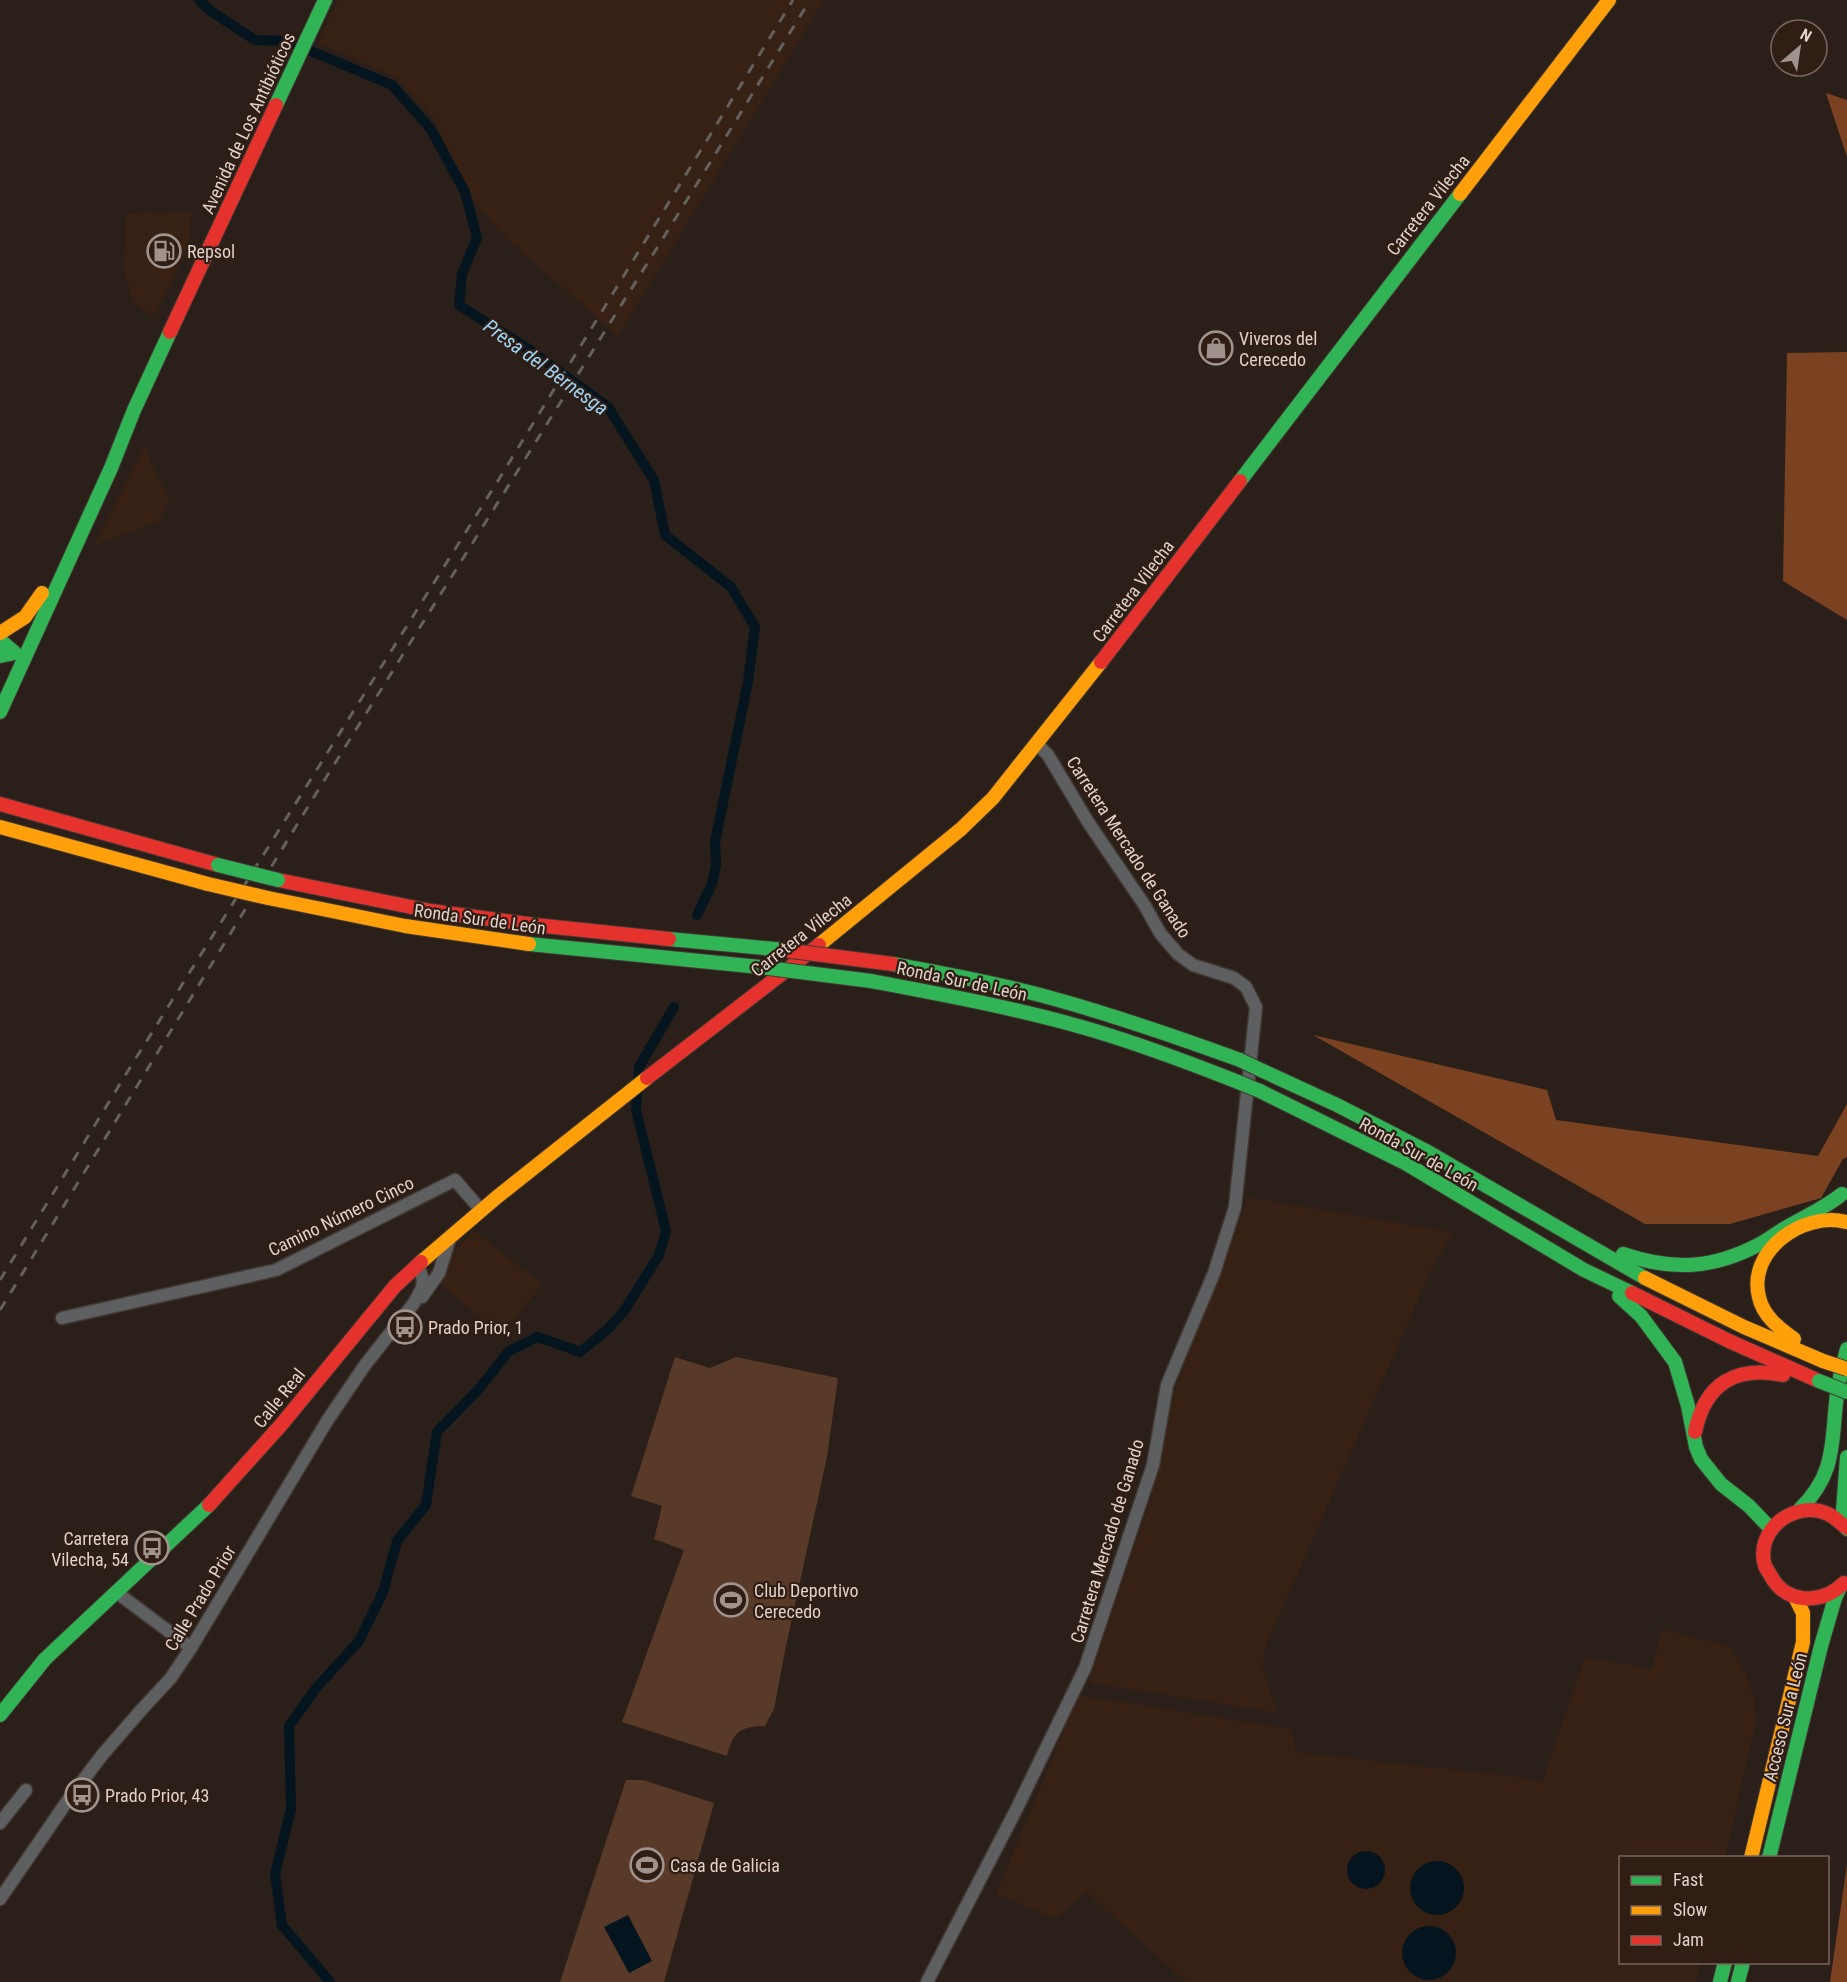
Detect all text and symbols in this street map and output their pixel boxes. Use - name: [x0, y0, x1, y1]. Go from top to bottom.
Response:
- north arrow: [1769, 18, 1829, 78]
- text: N: [1797, 25, 1815, 46]
- street label: Avenida de Los Antibióticos: [197, 29, 299, 217]
- street label: Carretera Vilecha: [1382, 150, 1474, 260]
- fuel station icon: Repsol: [146, 233, 182, 269]
- place label: Repsol: [187, 241, 235, 262]
- water label: Presa del Bernesga: [479, 314, 613, 420]
- place label: Viveros del Cerecedo: [1239, 328, 1317, 370]
- shop icon: Viveros del Cerecedo: [1198, 330, 1234, 366]
- street label: Carretera Vilecha: [1088, 536, 1178, 646]
- street label: Carretera Mercado de Ganado: [1062, 752, 1196, 942]
- street label: Carretera Vilecha: [746, 889, 856, 981]
- street label: Ronda Sur de León: [413, 899, 547, 939]
- street label: Ronda Sur de León: [895, 957, 1029, 1005]
- street label: Ronda Sur de León: [1356, 1113, 1482, 1195]
- street label: Camino Número Cinco: [265, 1172, 417, 1260]
- bus stop icon: Prado Prior, 1: [387, 1309, 423, 1345]
- place label: Prado Prior, 1: [428, 1317, 523, 1338]
- street label: Calle Real: [249, 1364, 309, 1432]
- street label: Carretera Mercado de Ganado: [1066, 1436, 1148, 1646]
- place label: Carretera Vilecha, 54: [51, 1528, 129, 1570]
- bus stop icon: Carretera Vilecha, 54: [134, 1530, 170, 1566]
- street label: Calle Prado Prior: [160, 1541, 240, 1655]
- place label: Club Deportivo Cerecedo: [754, 1580, 859, 1622]
- sports icon: Club Deportivo Cerecedo: [713, 1582, 749, 1618]
- street label: Acceso Sur a León: [1759, 1650, 1811, 1784]
- bus stop icon: Prado Prior, 43: [64, 1777, 100, 1813]
- place label: Prado Prior, 43: [105, 1785, 209, 1806]
- sports icon: Casa de Galicia: [629, 1847, 665, 1883]
- place label: Casa de Galicia: [670, 1855, 780, 1876]
- legend: [1619, 1856, 1829, 1964]
- text: Fast: [1673, 1869, 1704, 1890]
- text: Slow: [1673, 1899, 1708, 1920]
- text: Jam: [1673, 1929, 1704, 1950]

